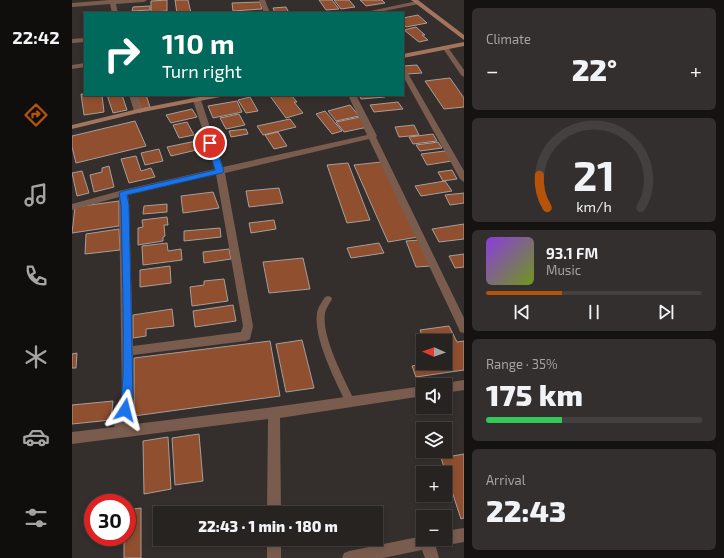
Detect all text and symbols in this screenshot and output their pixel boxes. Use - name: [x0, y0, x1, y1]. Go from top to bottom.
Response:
- text: 22:42: [12, 26, 60, 48]
- text: 110 m: [162, 26, 235, 60]
- icon: right: [96, 28, 148, 80]
- text: Climate: [486, 31, 531, 47]
- text: 22°: [572, 51, 617, 87]
- text: −: [486, 57, 499, 83]
- text: +: [690, 57, 702, 83]
- text: Turn right: [162, 60, 242, 82]
- icon: directions: [22, 101, 50, 129]
- pin: [193, 126, 227, 160]
- icon: arrive: [199, 132, 221, 154]
- text: 21: [573, 148, 615, 198]
- icon: music: [22, 181, 50, 209]
- text: km/h: [576, 197, 612, 214]
- text: 93.1 FM: [546, 244, 598, 262]
- icon: phone: [22, 262, 50, 290]
- text: Music: [546, 262, 581, 278]
- icon: previous: [511, 301, 533, 323]
- icon: pause: [583, 301, 605, 323]
- icon: next: [655, 301, 677, 323]
- north arrow: [416, 334, 452, 370]
- map controls: [416, 334, 452, 546]
- icon: climate: [22, 343, 50, 371]
- text: Range · 35%: [486, 356, 558, 372]
- text: 175 km: [486, 376, 583, 412]
- button: sound: [416, 378, 452, 414]
- position arrow: [104, 389, 146, 431]
- button: layers: [416, 422, 452, 458]
- icon: car: [22, 423, 50, 451]
- button: +: [416, 466, 452, 502]
- text: Arrival: [486, 472, 526, 488]
- text: 22:43: [486, 492, 566, 528]
- speed limit sign: 30: [84, 494, 136, 546]
- icon: filters: [22, 504, 50, 532]
- button: −: [416, 510, 452, 546]
- text: 22:43 · 1 min · 180 m: [198, 517, 338, 535]

